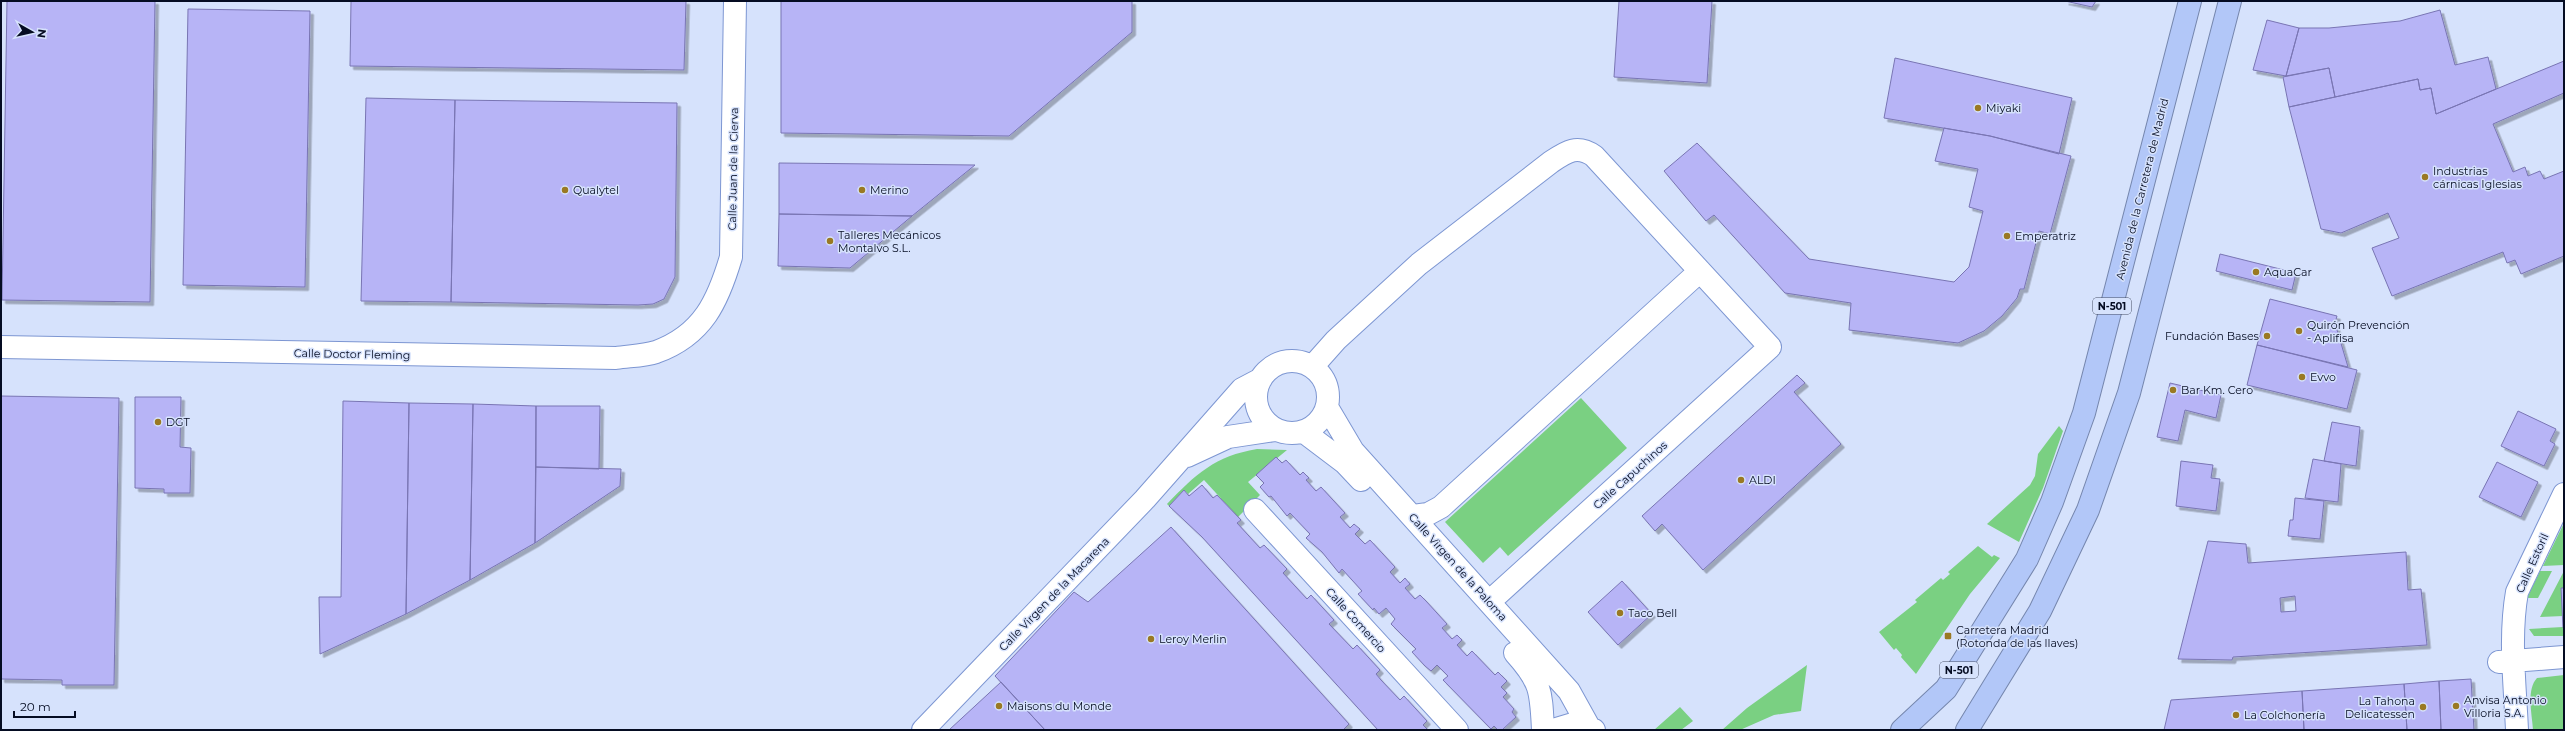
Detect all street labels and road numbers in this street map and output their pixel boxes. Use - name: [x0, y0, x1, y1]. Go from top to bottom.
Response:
- street label: Avenida de la Carretera de Madrid: [2113, 97, 2171, 281]
- street label: Calle Juan de la Cierva: [725, 107, 741, 231]
- road number: N-501: [2093, 298, 2131, 314]
- street label: Calle Doctor Fleming: [294, 346, 410, 362]
- street label: Calle Capuchinos: [1590, 438, 1670, 512]
- street label: Calle Virgen de la Paloma: [1406, 510, 1510, 624]
- street label: Calle Estoril: [2513, 531, 2551, 595]
- street label: Calle Virgen de la Macarena: [996, 534, 1112, 654]
- street label: Calle Comercio: [1323, 585, 1389, 655]
- road number: N-501: [1940, 662, 1978, 678]

